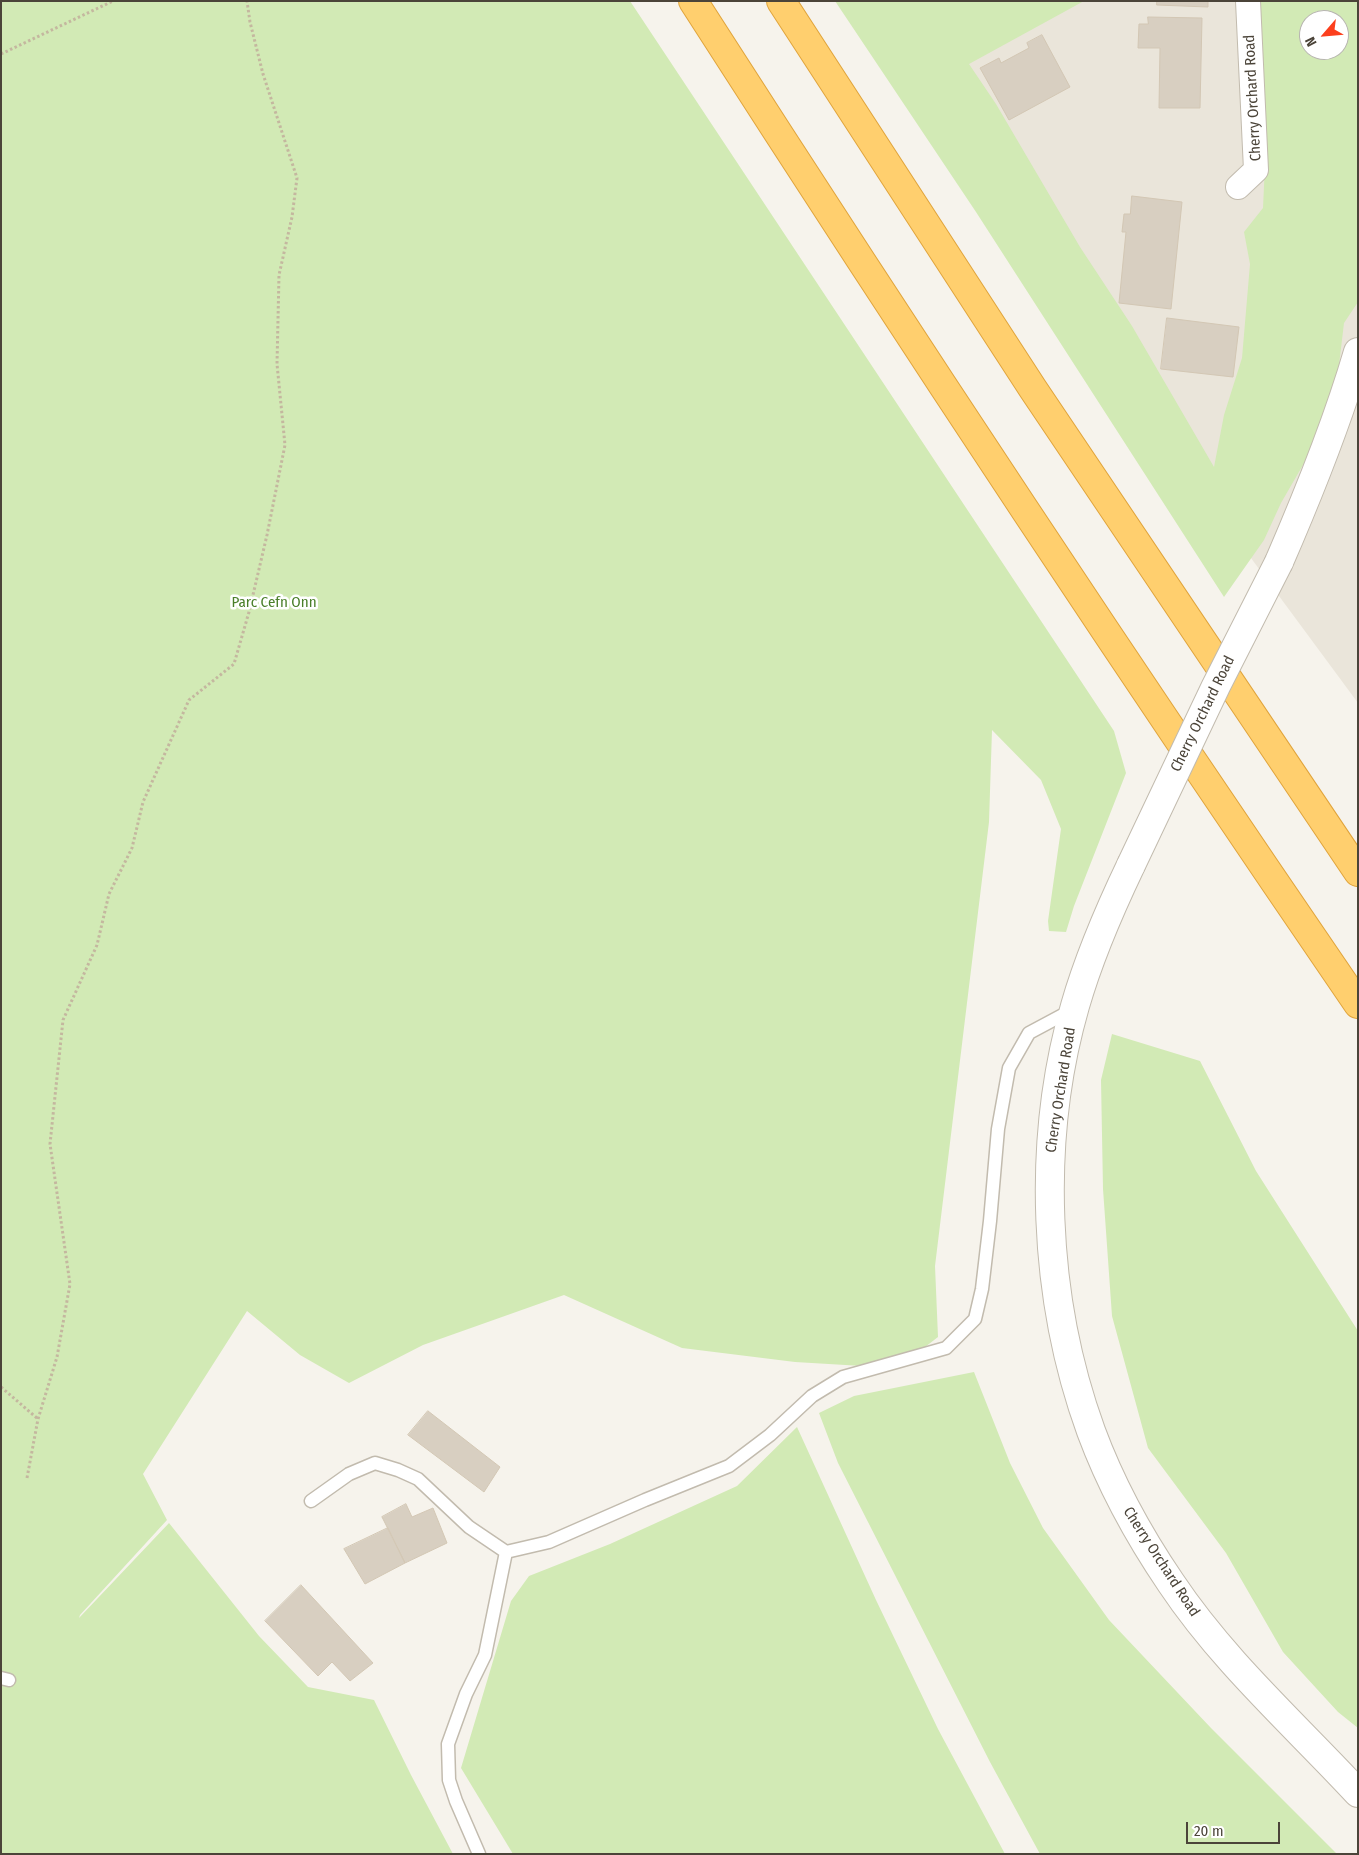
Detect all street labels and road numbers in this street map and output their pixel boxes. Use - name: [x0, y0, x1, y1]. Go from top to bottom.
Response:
- street label: Cherry Orchard Road: [1241, 34, 1265, 162]
- street label: Cherry Orchard Road: [1167, 653, 1239, 775]
- street label: Cherry Orchard Road: [1042, 1026, 1080, 1154]
- street label: Cherry Orchard Road: [1119, 1504, 1203, 1620]

